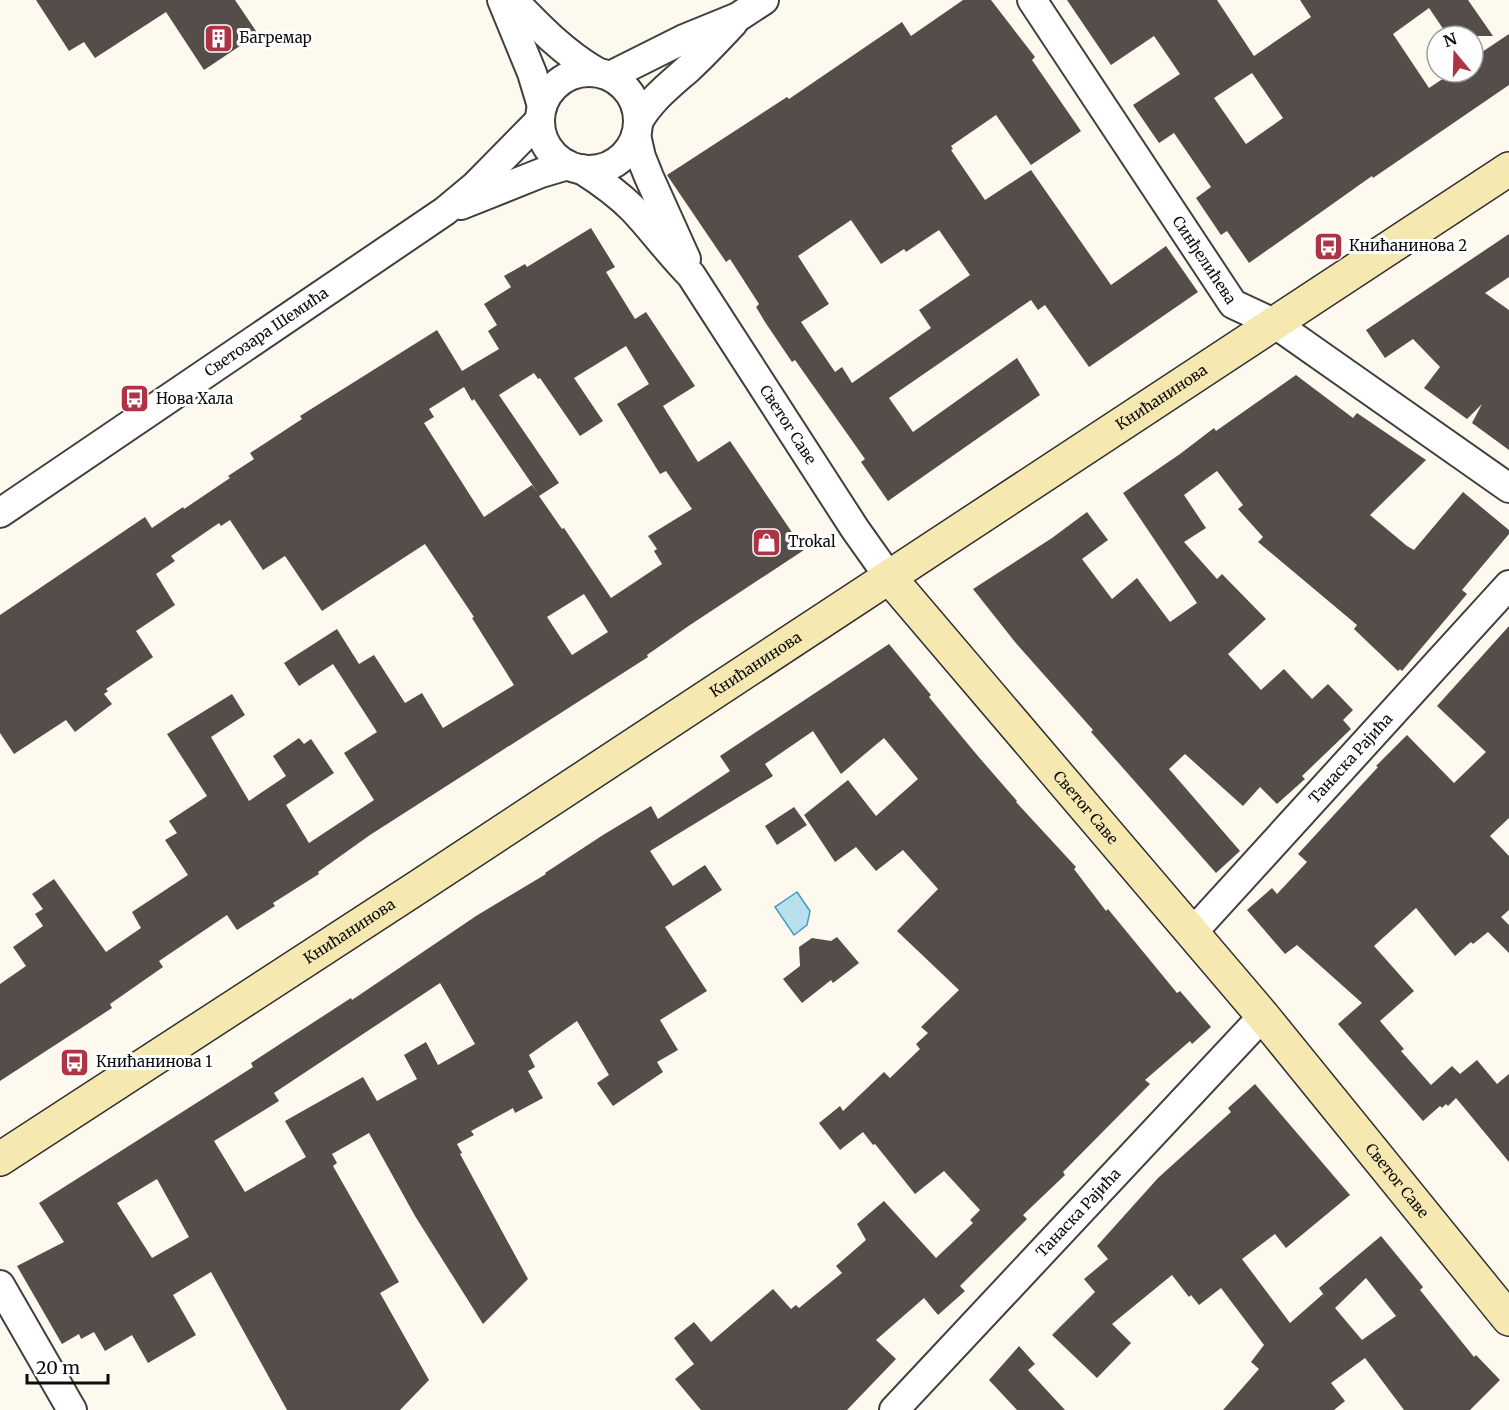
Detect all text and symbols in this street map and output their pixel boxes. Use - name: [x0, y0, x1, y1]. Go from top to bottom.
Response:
- building icon: Багремар: [202, 22, 234, 54]
- north arrow: [1425, 24, 1485, 84]
- place label: Багремар: [239, 28, 312, 47]
- text: N: [1441, 28, 1460, 51]
- street label: Синђелићева: [1168, 212, 1241, 308]
- bus stop icon: Книћанинова 2: [1312, 230, 1344, 262]
- place label: Книћанинова 2: [1349, 236, 1467, 255]
- street label: Светозара Шемића: [201, 283, 332, 381]
- street label: Книћанинова: [1112, 360, 1211, 434]
- street label: Светог Саве: [756, 381, 821, 468]
- bus stop icon: Нова Хала: [119, 383, 151, 415]
- place label: Нова Хала: [156, 389, 233, 408]
- shop icon: Trokal: [751, 526, 783, 558]
- place label: Trokal: [788, 532, 836, 551]
- street label: Книћанинова: [706, 627, 805, 701]
- street label: Танаска Рајића: [1305, 709, 1396, 807]
- street label: Светог Саве: [1049, 767, 1123, 848]
- street label: Книћанинова: [300, 894, 399, 968]
- bus stop icon: Книћанинова 1: [59, 1046, 91, 1078]
- place label: Книћанинова 1: [96, 1052, 212, 1071]
- street label: Светог Саве: [1361, 1139, 1433, 1222]
- street label: Танаска Рајића: [1032, 1164, 1124, 1261]
- scale bar: [27, 1347, 108, 1385]
- text: 20 m: [36, 1356, 80, 1379]

